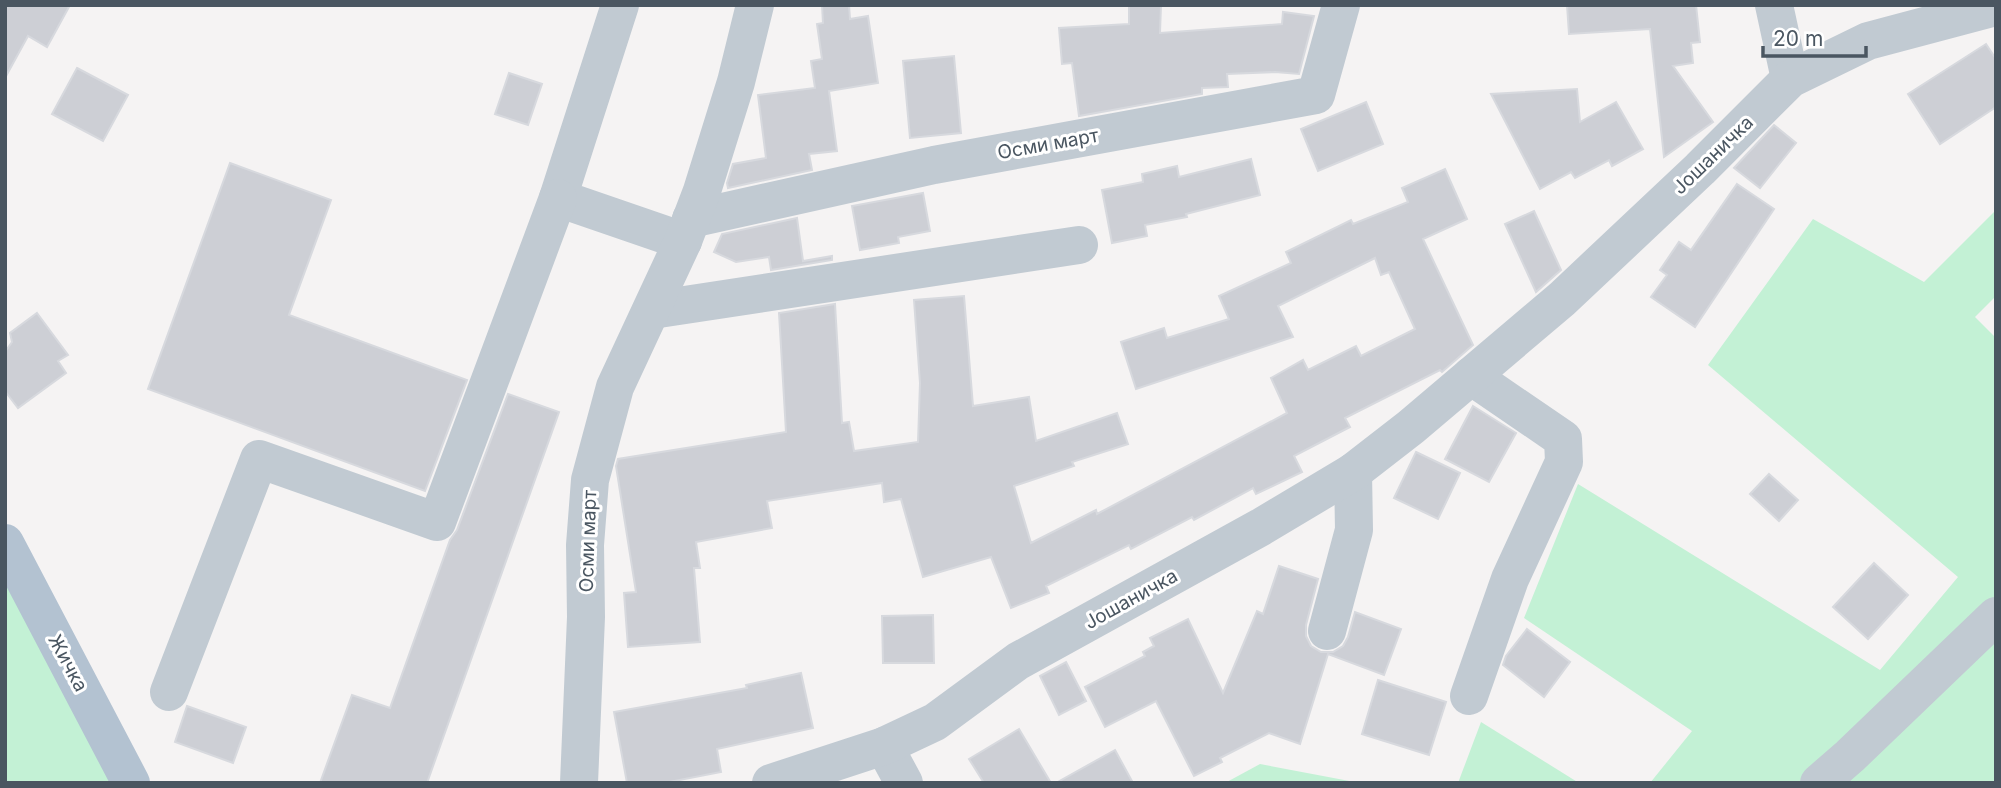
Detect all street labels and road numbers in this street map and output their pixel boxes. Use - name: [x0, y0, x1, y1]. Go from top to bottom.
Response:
- street label: Јошаничка: [1668, 111, 1758, 199]
- street label: Осми март: [996, 124, 1101, 164]
- street label: Осми март: [575, 489, 601, 593]
- street label: Јошаничка: [1080, 564, 1182, 634]
- street label: Жичка: [43, 630, 93, 696]

